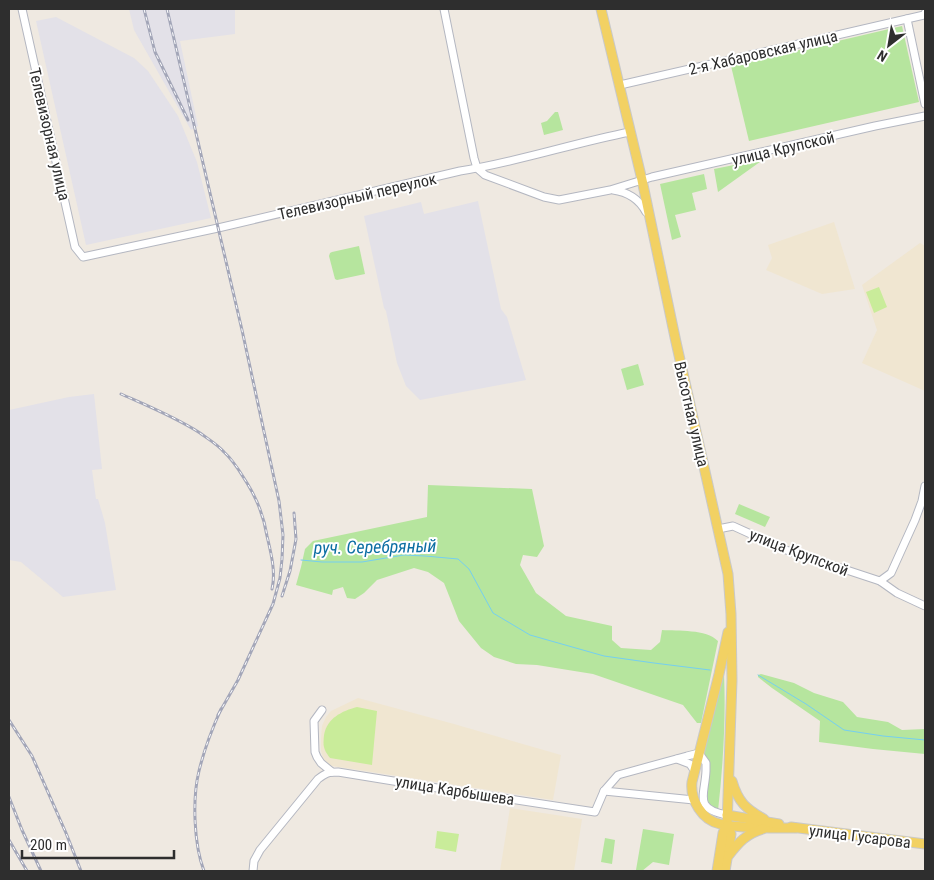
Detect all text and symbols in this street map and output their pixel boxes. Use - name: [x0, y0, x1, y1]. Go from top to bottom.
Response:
- north arrow: [864, 20, 914, 70]
- street label: 2-я Хабаровская улица: [687, 26, 839, 79]
- text: N: [875, 47, 890, 65]
- street label: Телевизорная улица: [25, 66, 74, 202]
- street label: улица Крупской: [730, 127, 836, 170]
- street label: Телевизорный переулок: [276, 169, 438, 224]
- street label: Высотная улица: [670, 360, 713, 469]
- street label: улица Крупской: [746, 525, 851, 580]
- water label: руч. Серебряный: [312, 535, 437, 558]
- street label: улица Карбышева: [394, 772, 516, 809]
- street label: улица Гусарова: [808, 821, 912, 852]
- scale bar: [22, 828, 175, 860]
- text: 200 m: [30, 836, 67, 854]

